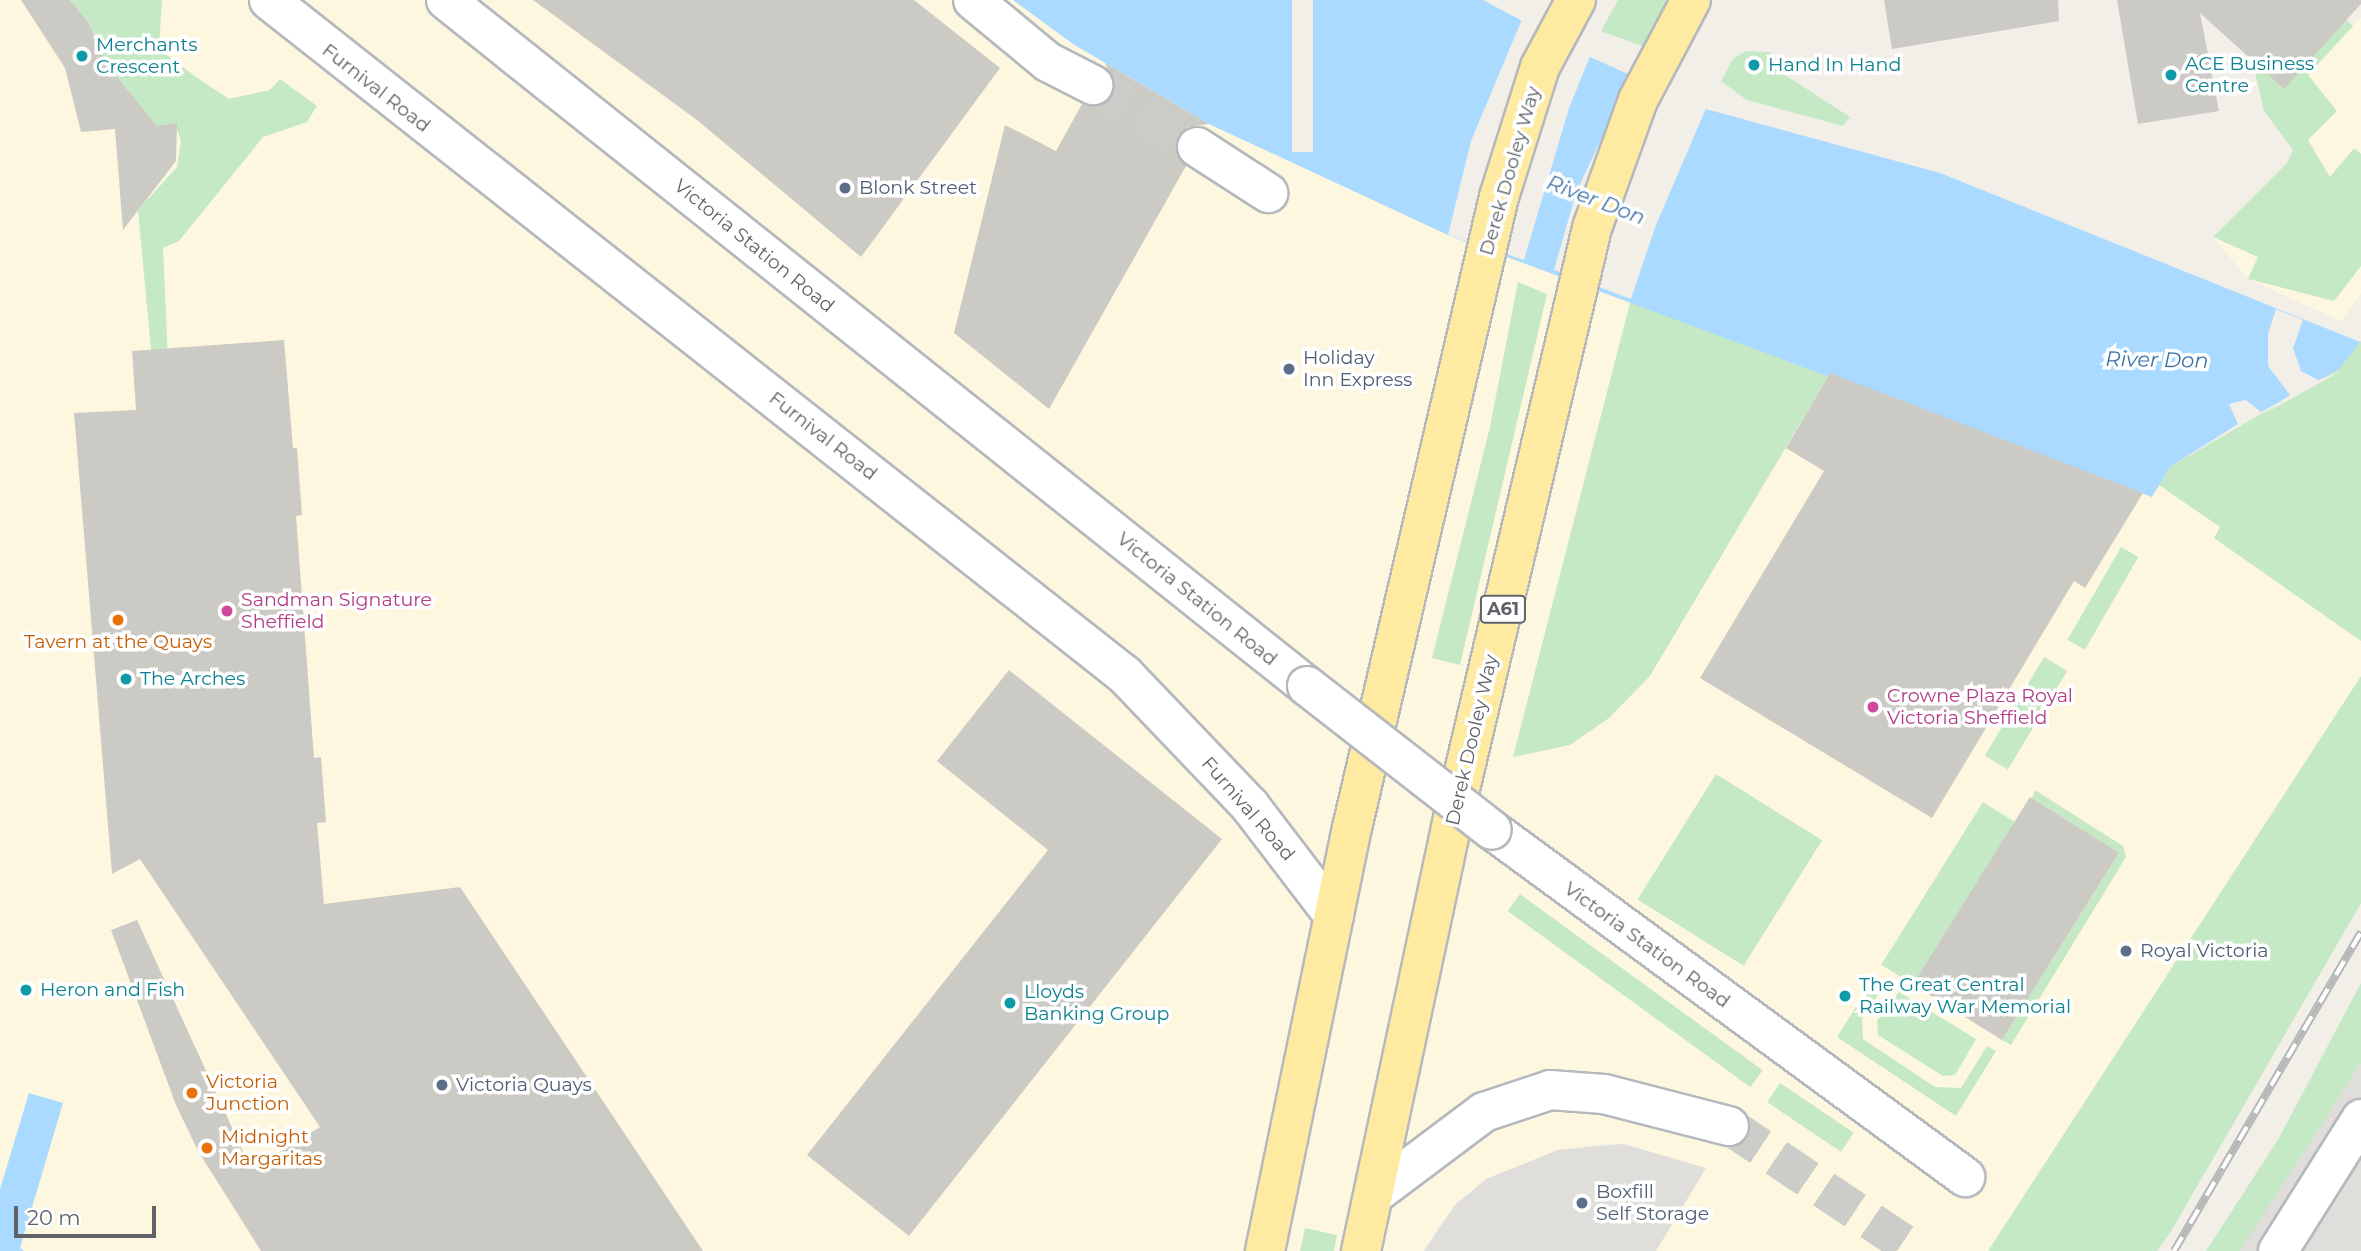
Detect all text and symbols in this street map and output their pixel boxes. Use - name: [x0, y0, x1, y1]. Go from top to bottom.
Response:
- place label: Merchants Crescent: [96, 34, 197, 78]
- street label: Furnival Road: [317, 39, 435, 137]
- marker: Merchants Crescent: [74, 48, 90, 64]
- place label: ACE Business Centre: [2185, 53, 2314, 97]
- place label: Hand In Hand: [1768, 54, 1901, 76]
- marker: Hand In Hand: [1746, 57, 1762, 73]
- marker: ACE Business Centre: [2163, 67, 2179, 83]
- street label: Derek Dooley Way: [1475, 84, 1545, 258]
- water label: River Don: [1543, 170, 1649, 230]
- street label: Victoria Station Road: [669, 174, 839, 318]
- place label: Blonk Street: [859, 177, 977, 199]
- marker: Blonk Street: [837, 180, 853, 196]
- place label: Holiday Inn Express: [1303, 347, 1412, 391]
- water label: River Don: [2105, 347, 2209, 373]
- marker: Holiday Inn Express: [1281, 361, 1297, 377]
- street label: Furnival Road: [764, 387, 882, 485]
- street label: Victoria Station Road: [1112, 527, 1282, 671]
- place label: Sandman Signature Sheffield: [241, 589, 432, 633]
- road number: A61: [1478, 594, 1528, 624]
- marker: Sandman Signature Sheffield: [219, 603, 235, 619]
- marker: Tavern at the Quays: [110, 612, 126, 628]
- place label: Tavern at the Quays: [24, 631, 212, 653]
- street label: Derek Dooley Way: [1441, 652, 1503, 828]
- place label: The Arches: [140, 668, 245, 690]
- marker: The Arches: [118, 671, 134, 687]
- place label: Crowne Plaza Royal Victoria Sheffield: [1887, 685, 2073, 729]
- marker: Crowne Plaza Royal Victoria Sheffield: [1865, 699, 1881, 715]
- street label: Furnival Road: [1196, 752, 1300, 866]
- street label: Victoria Station Road: [1560, 877, 1734, 1013]
- place label: Royal Victoria: [2140, 940, 2269, 962]
- marker: Royal Victoria: [2118, 943, 2134, 959]
- place label: The Great Central Railway War Memorial: [1859, 974, 2071, 1018]
- place label: Heron and Fish: [40, 979, 185, 1001]
- place label: Lloyds Banking Group: [1024, 981, 1169, 1025]
- marker: Heron and Fish: [18, 982, 34, 998]
- marker: The Great Central Railway War Memorial: [1837, 988, 1853, 1004]
- marker: Lloyds Banking Group: [1002, 995, 1018, 1011]
- place label: Victoria Junction: [206, 1071, 290, 1115]
- place label: Victoria Quays: [456, 1074, 592, 1096]
- marker: Victoria Quays: [434, 1077, 450, 1093]
- marker: Victoria Junction: [184, 1085, 200, 1101]
- place label: Midnight Margaritas: [221, 1126, 322, 1170]
- marker: Midnight Margaritas: [199, 1140, 215, 1156]
- place label: Boxfill Self Storage: [1596, 1181, 1709, 1225]
- scale bar: [18, 1192, 159, 1236]
- marker: Boxfill Self Storage: [1574, 1195, 1590, 1211]
- text: 20 m: [27, 1205, 81, 1230]

